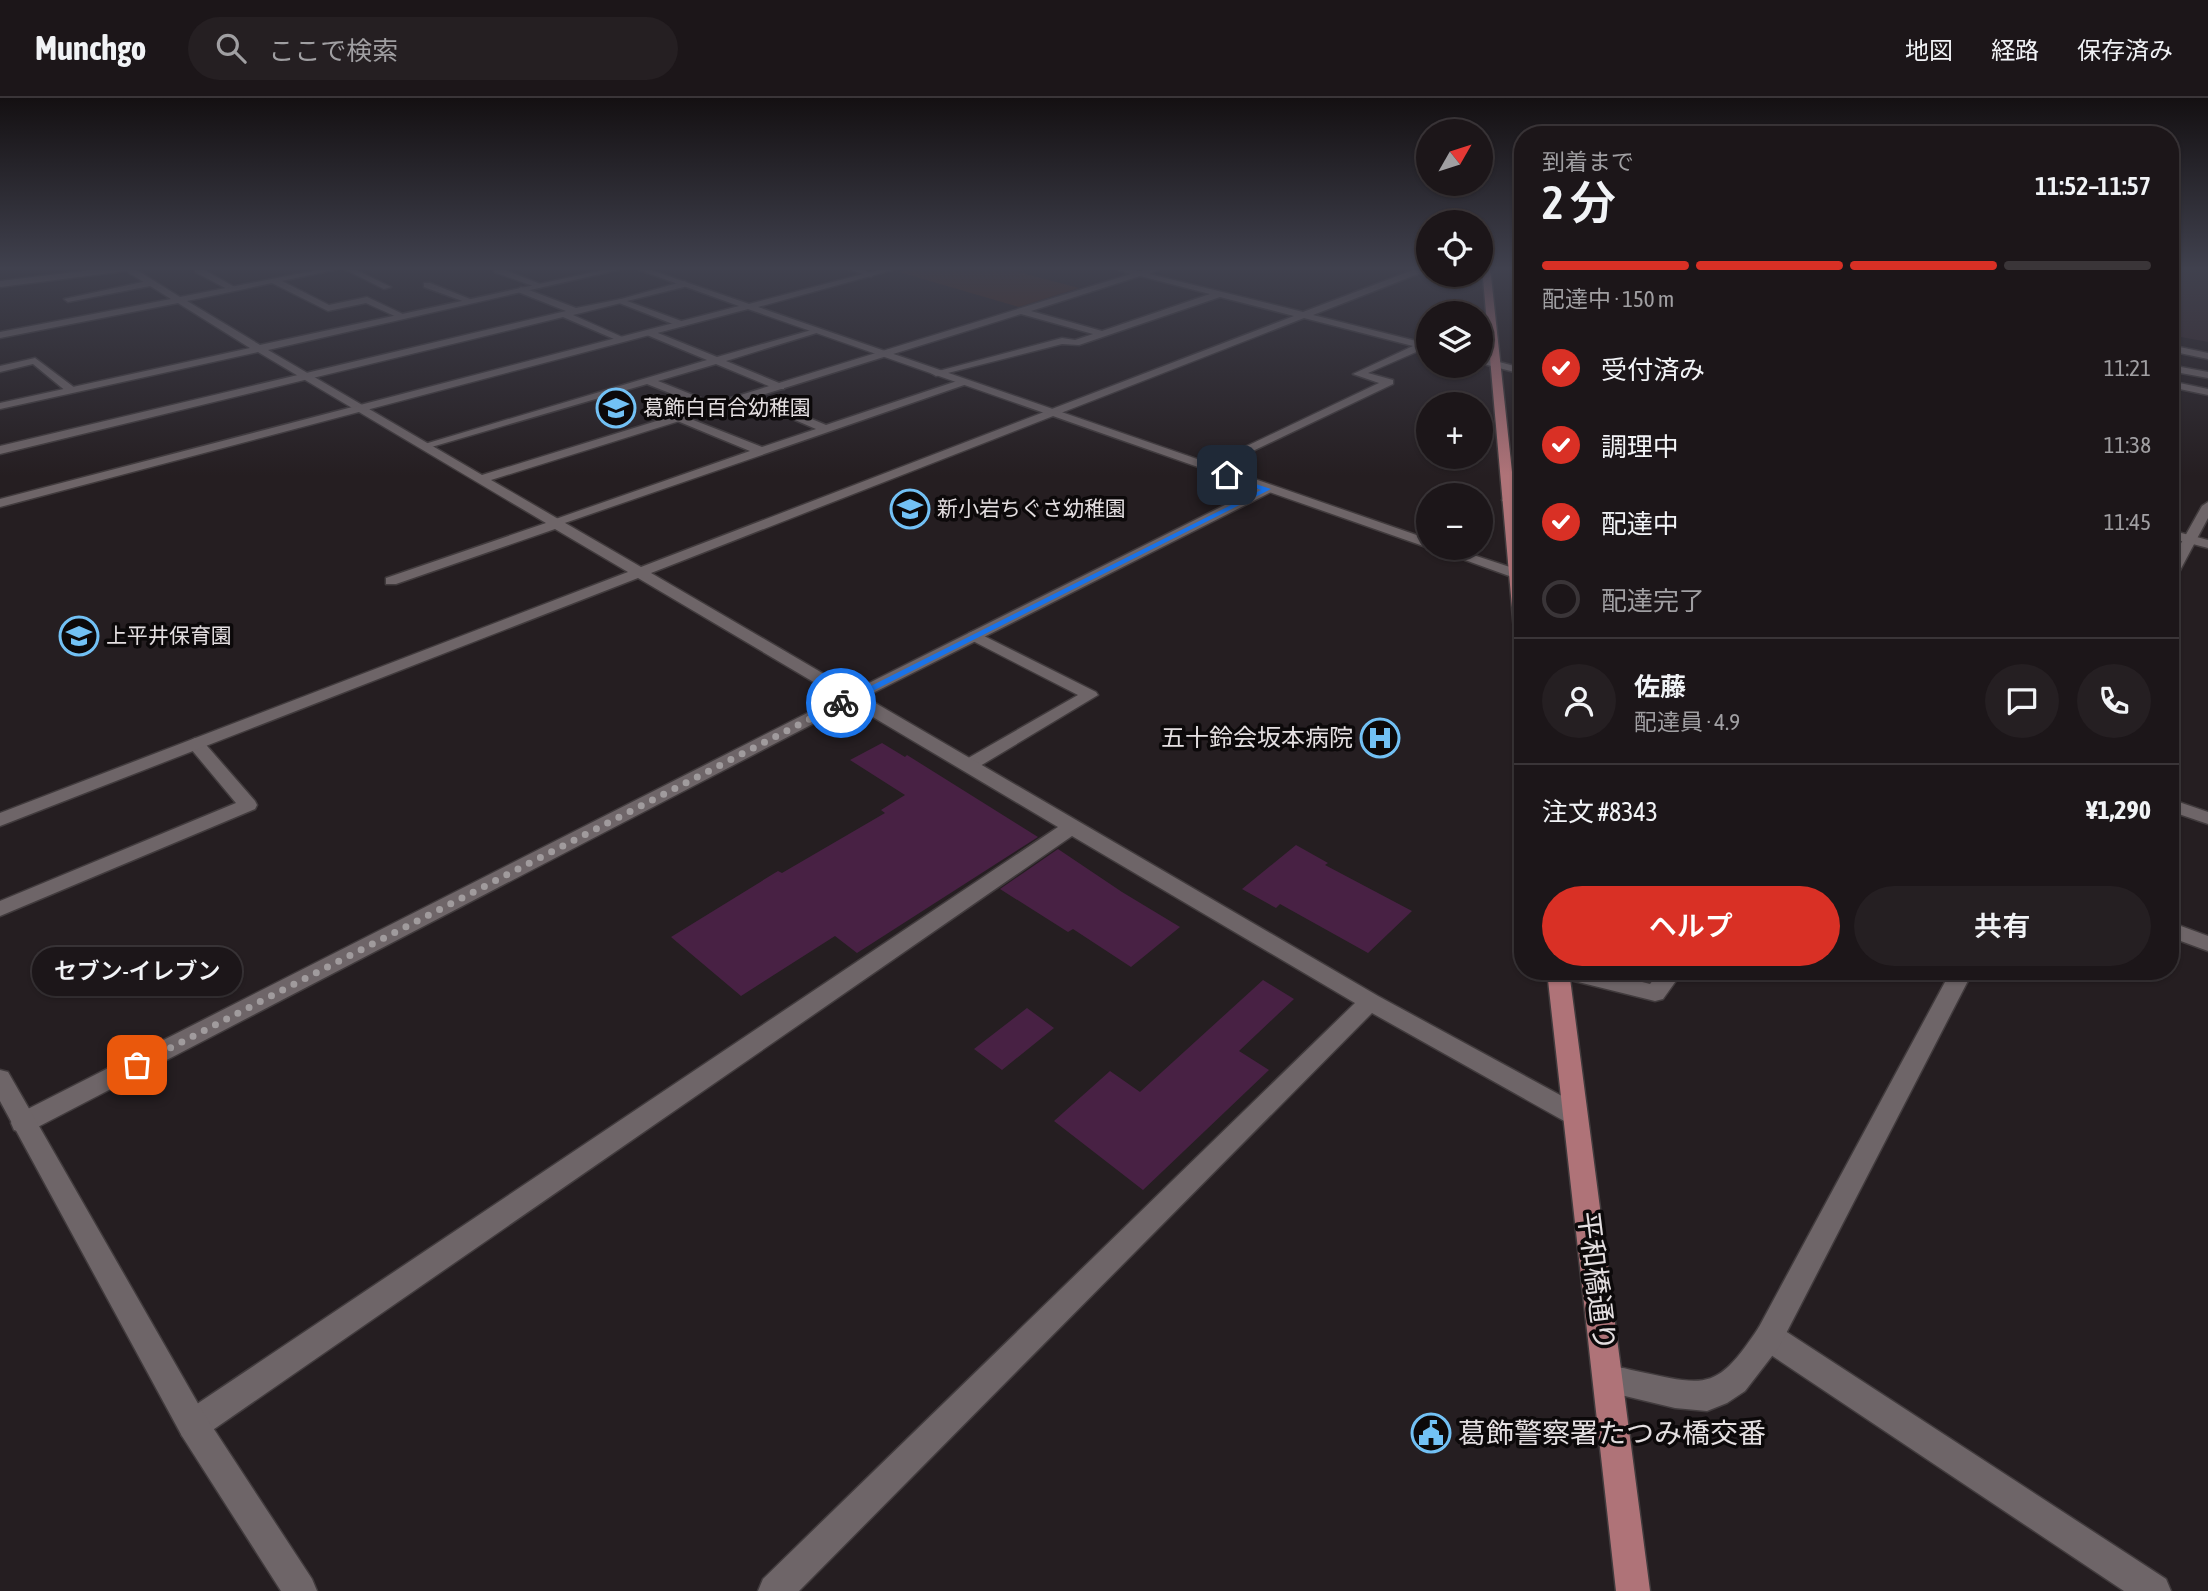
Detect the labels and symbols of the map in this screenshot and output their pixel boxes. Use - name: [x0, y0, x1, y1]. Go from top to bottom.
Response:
- north arrow: [1416, 119, 1493, 196]
- school or university icon: 葛飾白百合幼稚園: [595, 387, 637, 429]
- place label: 葛飾白百合幼稚園: [643, 395, 811, 419]
- pin: [1197, 445, 1257, 505]
- school or university icon: 新小岩ちぐさ幼稚園: [889, 488, 931, 530]
- place label: 新小岩ちぐさ幼稚園: [937, 496, 1126, 520]
- school or university icon: 上平井保育園: [58, 615, 100, 657]
- place label: 上平井保育園: [106, 623, 232, 647]
- courier: [806, 668, 876, 738]
- hospital icon: 五十鈴会坂本病院: [1359, 717, 1401, 759]
- place label: 五十鈴会坂本病院: [1161, 724, 1353, 751]
- callout: セブン-イレブン: [32, 946, 242, 995]
- pin: [107, 1035, 167, 1095]
- street label: 平和橋通り: [1573, 1210, 1621, 1352]
- public building icon: 葛飾警察署たつみ橋交番: [1410, 1412, 1452, 1454]
- place label: 葛飾警察署たつみ橋交番: [1458, 1417, 1766, 1449]

